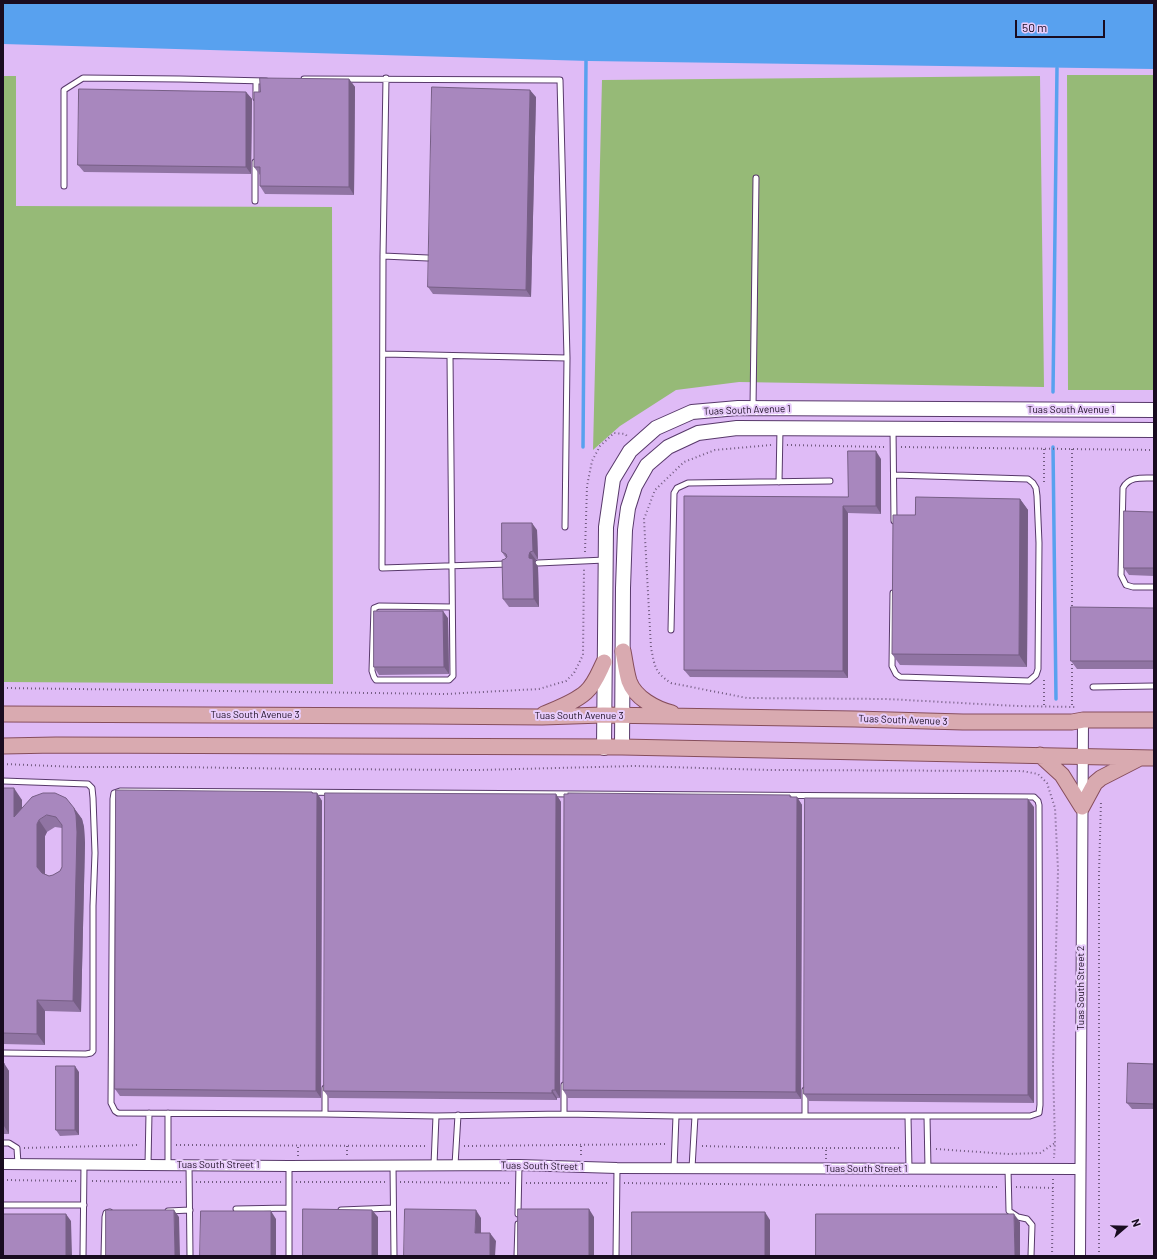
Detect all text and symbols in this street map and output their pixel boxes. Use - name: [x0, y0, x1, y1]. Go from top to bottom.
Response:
- scale bar: [1017, 12, 1107, 38]
- text: 50 m: [1022, 20, 1047, 34]
- street label: Tuas South Avenue 1: [703, 402, 791, 418]
- street label: Tuas South Avenue 1: [1027, 404, 1115, 416]
- street label: Tuas South Avenue 3: [210, 709, 300, 721]
- street label: Tuas South Avenue 3: [534, 710, 624, 722]
- street label: Tuas South Avenue 3: [858, 712, 948, 728]
- street label: Tuas South Street 2: [1075, 946, 1087, 1030]
- street label: Tuas South Street 1: [176, 1159, 260, 1171]
- street label: Tuas South Street 1: [500, 1159, 584, 1173]
- street label: Tuas South Street 1: [824, 1163, 908, 1175]
- north arrow: [1105, 1207, 1145, 1247]
- text: N: [1129, 1217, 1144, 1228]

